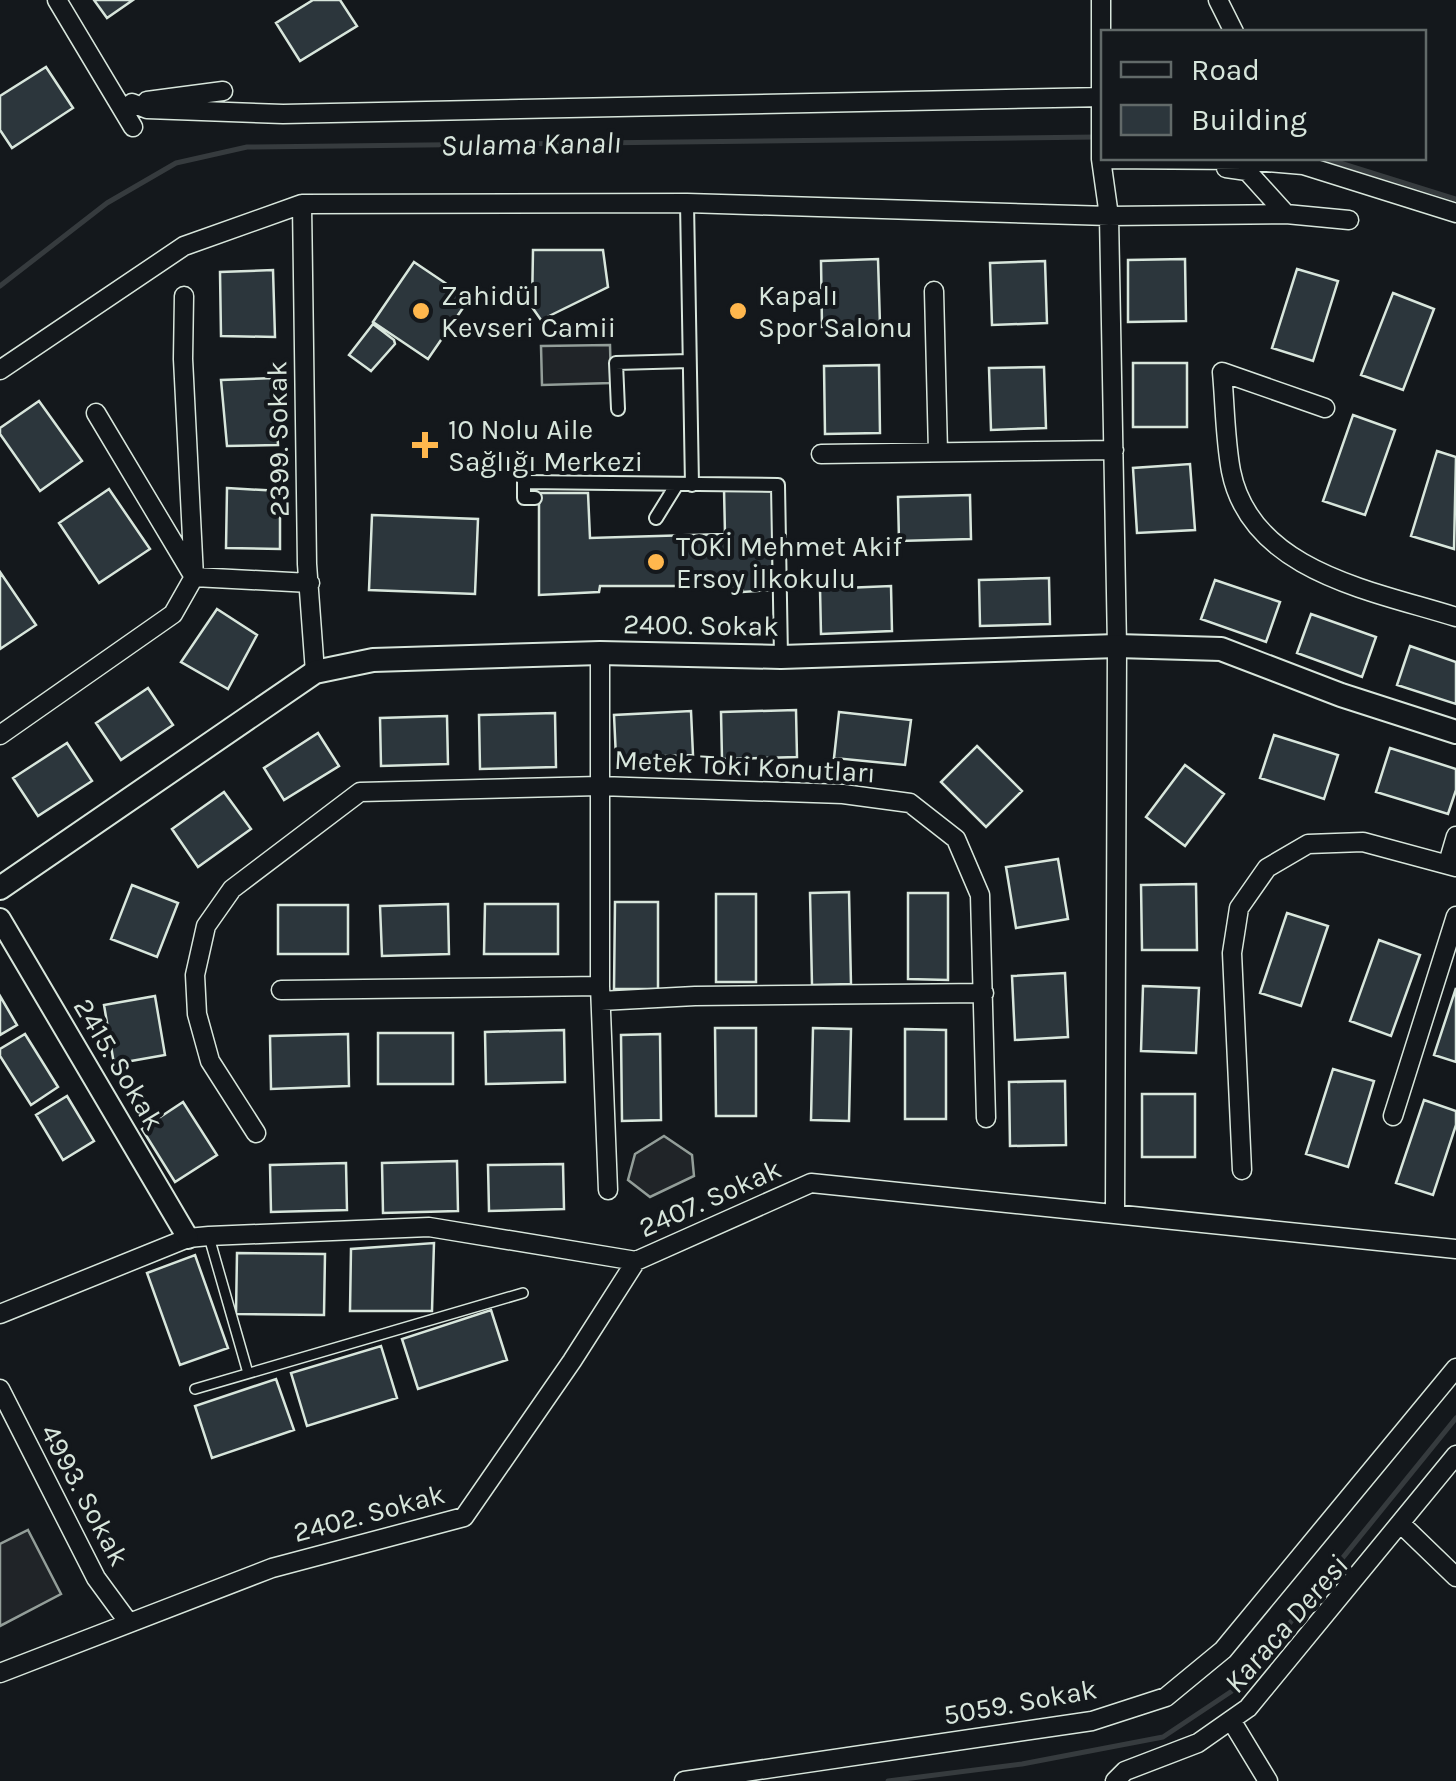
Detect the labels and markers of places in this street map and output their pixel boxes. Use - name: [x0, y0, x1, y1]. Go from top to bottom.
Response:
- place label: Zahidül Kevseri Camii: [441, 279, 616, 344]
- place label: Kapalı Spor Salonu: [758, 279, 913, 344]
- marker: Zahidül Kevseri Camii: [410, 300, 432, 322]
- marker: Kapalı Spor Salonu: [727, 300, 749, 322]
- place label: 10 Nolu Aile Sağlığı Merkezi: [448, 413, 643, 478]
- marker: 10 Nolu Aile Sağlığı Merkezi: [412, 432, 438, 458]
- place label: TOKİ Mehmet Akif Ersoy İlkokulu: [676, 530, 903, 595]
- marker: TOKİ Mehmet Akif Ersoy İlkokulu: [645, 551, 667, 573]

